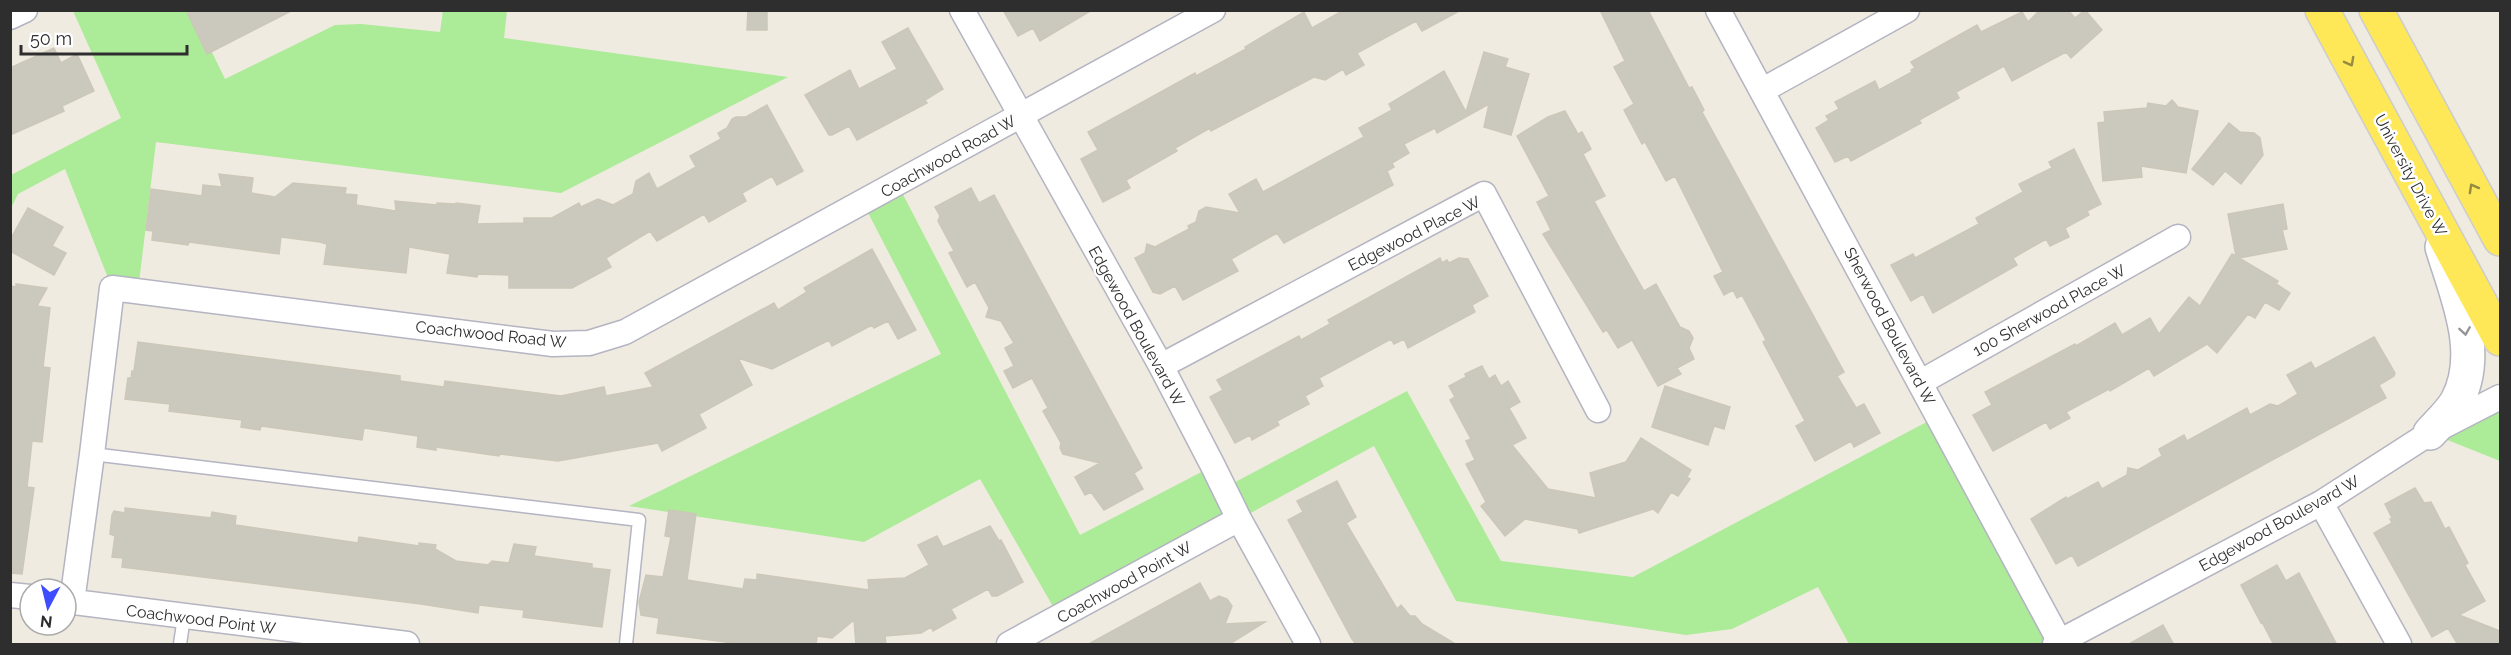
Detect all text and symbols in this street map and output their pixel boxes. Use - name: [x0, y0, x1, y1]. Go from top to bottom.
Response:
- scale bar: [21, 18, 188, 56]
- text: 50 m: [30, 28, 72, 49]
- one-way arrow: [2343, 56, 2354, 66]
- street label: Coachwood Road W: [877, 111, 1019, 201]
- street label: University Drive W: [2370, 111, 2451, 240]
- one-way arrow: [2469, 184, 2480, 194]
- street label: Edgewood Place W: [1345, 192, 1484, 275]
- street label: Edgewood Boulevard W: [1085, 243, 1189, 410]
- street label: Sherwood Boulevard W: [1840, 244, 1939, 408]
- street label: 100 Sherwood Place W: [1970, 260, 2129, 360]
- street label: Coachwood Road W: [415, 317, 568, 352]
- one-way arrow: [2458, 326, 2470, 335]
- street label: Edgewood Boulevard W: [2196, 471, 2363, 575]
- street label: Coachwood Point W: [1054, 537, 1195, 627]
- north arrow: [18, 577, 78, 637]
- street label: Coachwood Point W: [125, 601, 277, 638]
- text: N: [39, 611, 53, 632]

